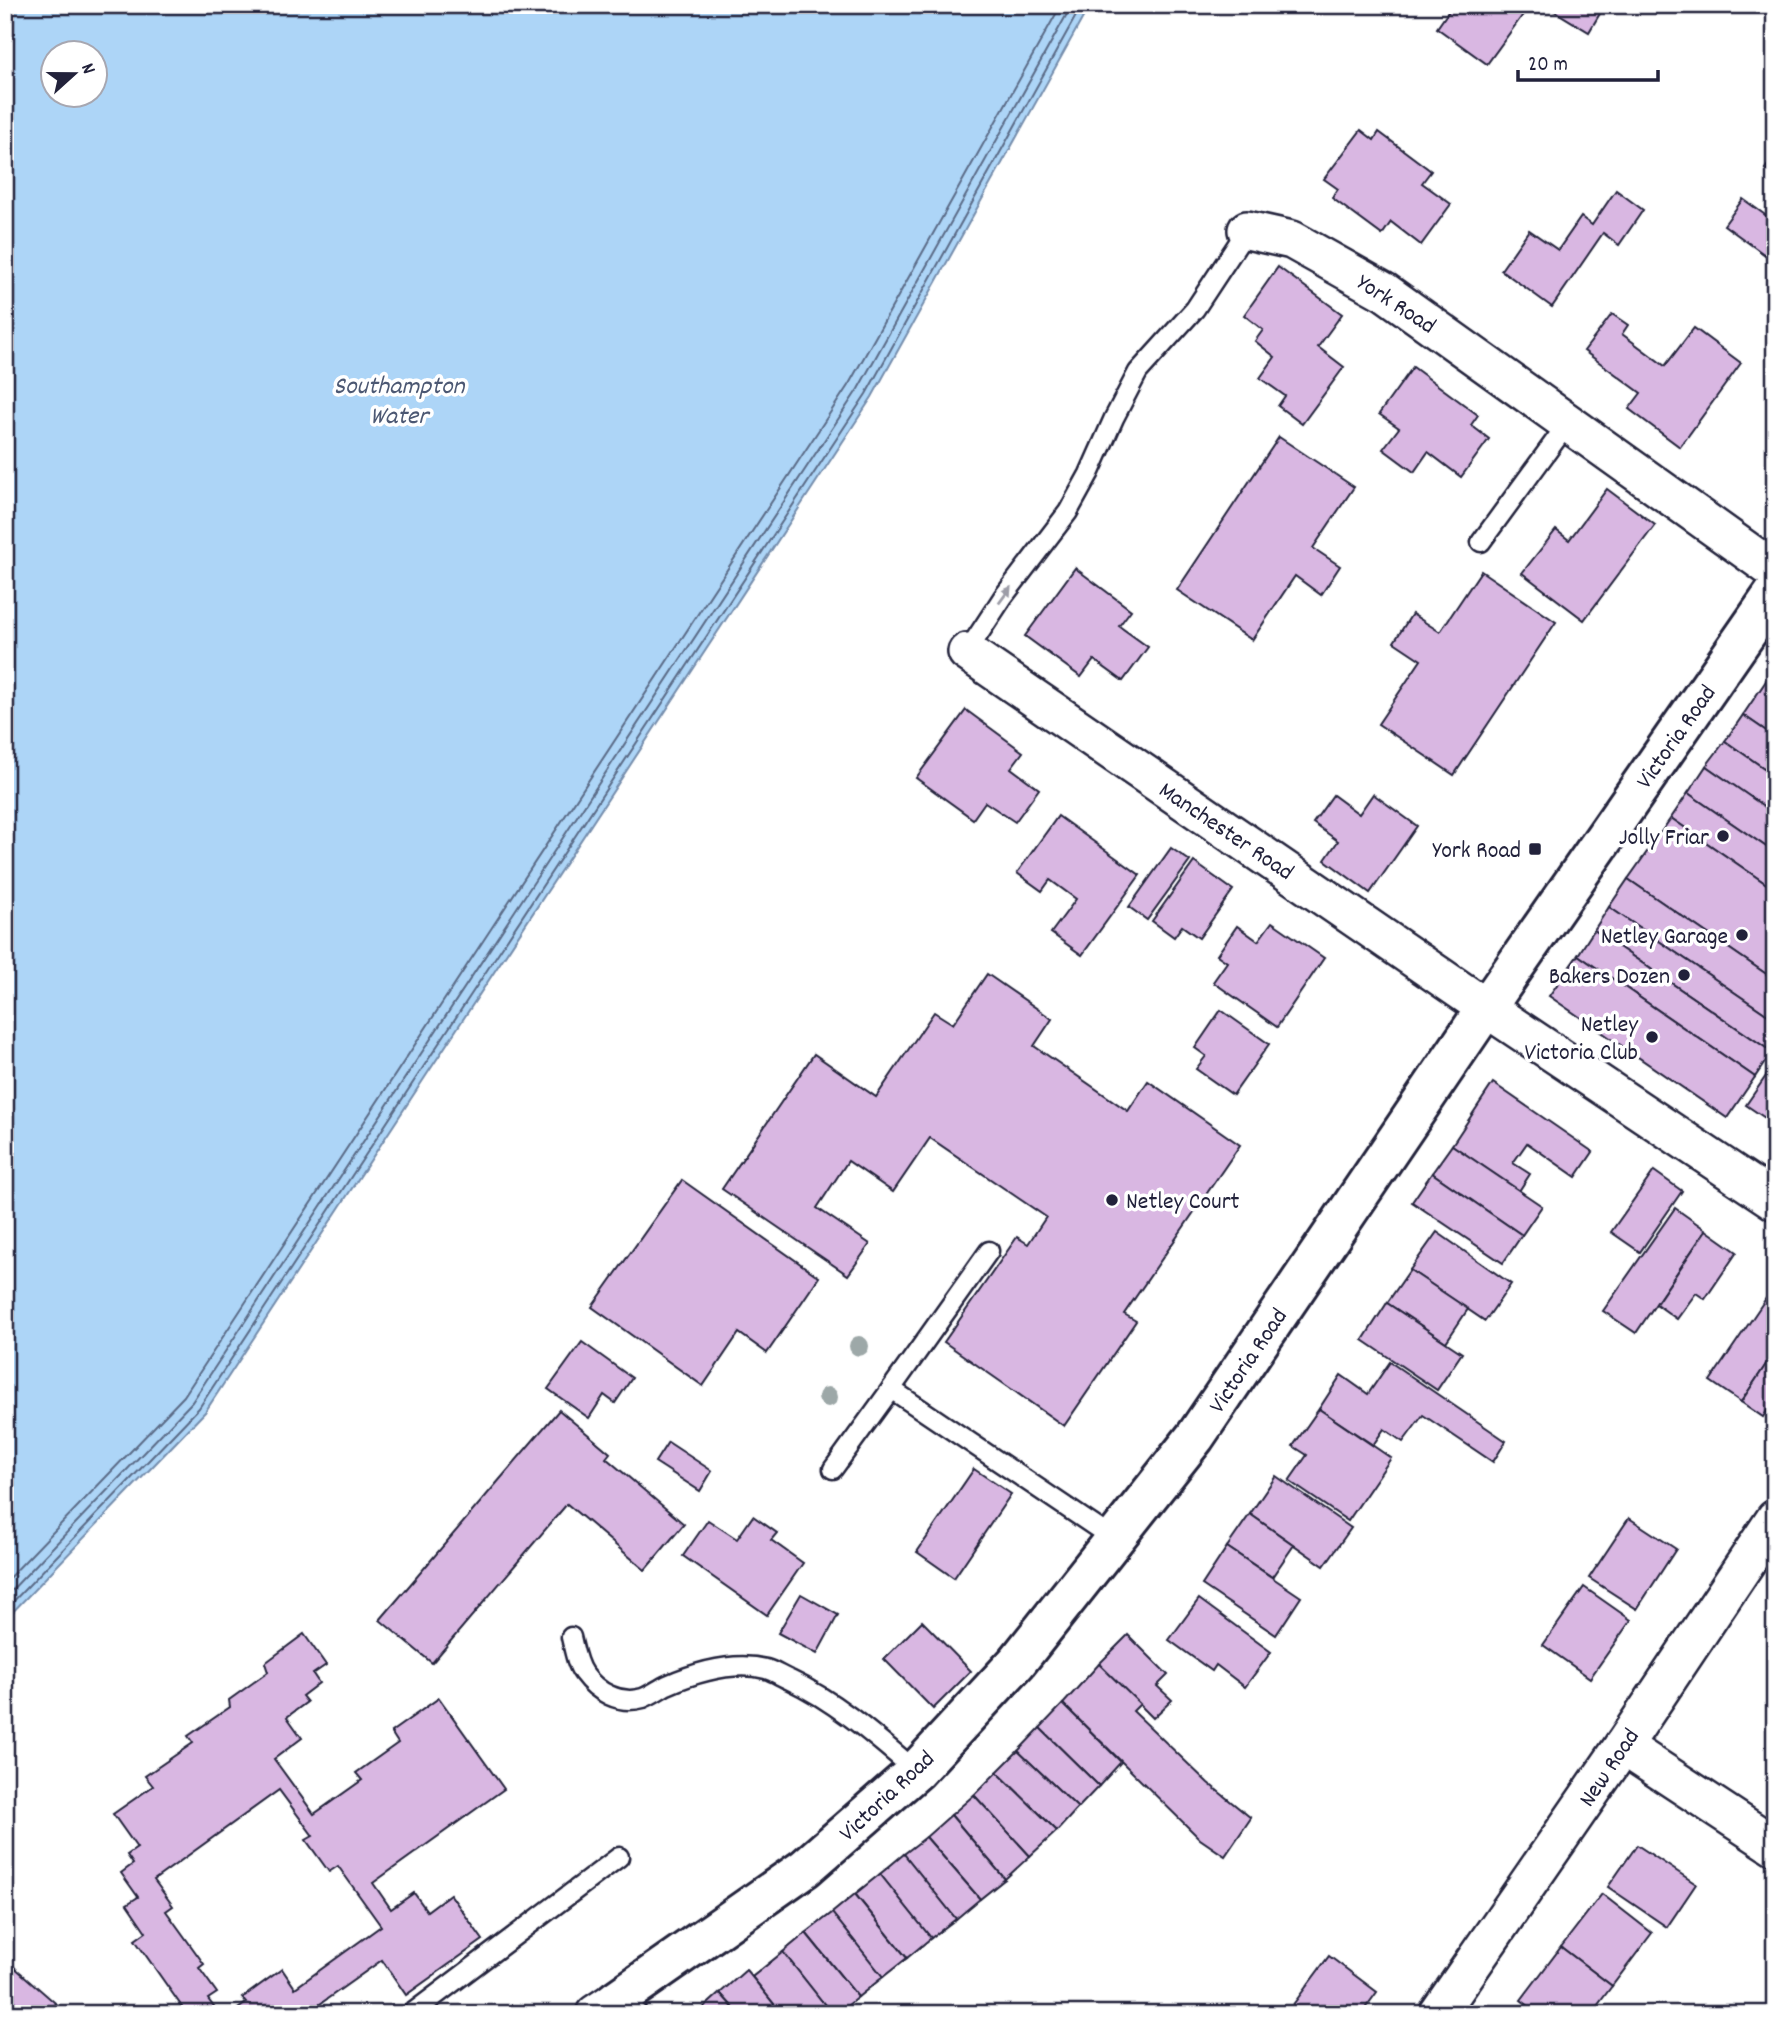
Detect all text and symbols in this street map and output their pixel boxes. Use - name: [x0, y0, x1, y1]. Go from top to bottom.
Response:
- north arrow: [38, 38, 108, 108]
- scale bar: [1518, 38, 1658, 82]
- text: 20 m: [1528, 51, 1568, 81]
- text: N: [72, 60, 101, 78]
- street label: York Road: [1349, 267, 1442, 344]
- water label: Southampton Water: [334, 369, 465, 436]
- one-way arrow: [998, 586, 1012, 605]
- street label: Victoria Road: [1629, 679, 1726, 797]
- street label: Manchester Road: [1151, 775, 1300, 890]
- place label: Jolly Friar: [1619, 822, 1709, 856]
- marker: Jolly Friar: [1715, 828, 1731, 844]
- place label: York Road: [1432, 835, 1521, 869]
- marker: York Road: [1527, 841, 1543, 857]
- place label: Netley Garage: [1601, 921, 1728, 955]
- marker: Netley Garage: [1734, 927, 1750, 943]
- place label: Bakers Dozen: [1549, 961, 1670, 995]
- marker: Bakers Dozen: [1676, 967, 1692, 983]
- place label: Netley Victoria Club: [1525, 1009, 1639, 1071]
- marker: Netley Victoria Club: [1644, 1029, 1660, 1045]
- place label: Netley Court: [1126, 1186, 1240, 1220]
- marker: Netley Court: [1104, 1192, 1120, 1208]
- street label: Victoria Road: [1202, 1302, 1297, 1421]
- street label: New Road: [1572, 1723, 1649, 1815]
- street label: Victoria Road: [833, 1744, 944, 1851]

